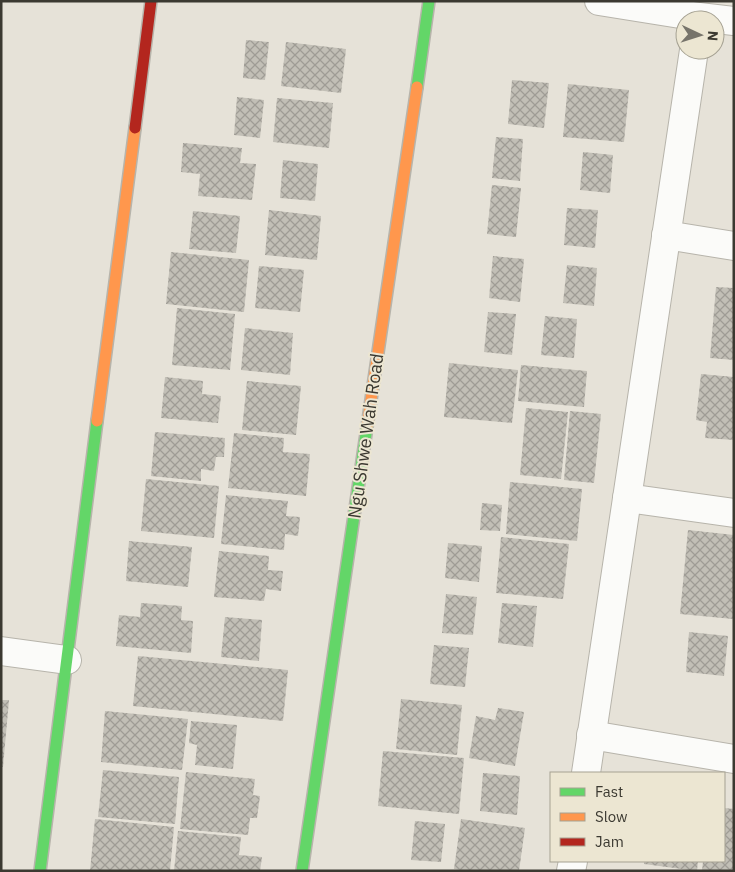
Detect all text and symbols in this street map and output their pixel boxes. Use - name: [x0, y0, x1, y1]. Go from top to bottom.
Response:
- north arrow: [675, 10, 725, 60]
- text: N: [704, 30, 722, 42]
- street label: Ngu Shwe Wah Road: [343, 352, 388, 520]
- legend: [550, 772, 725, 862]
- text: Fast: [595, 782, 623, 801]
- text: Slow: [595, 807, 628, 826]
- text: Jam: [595, 832, 624, 851]

